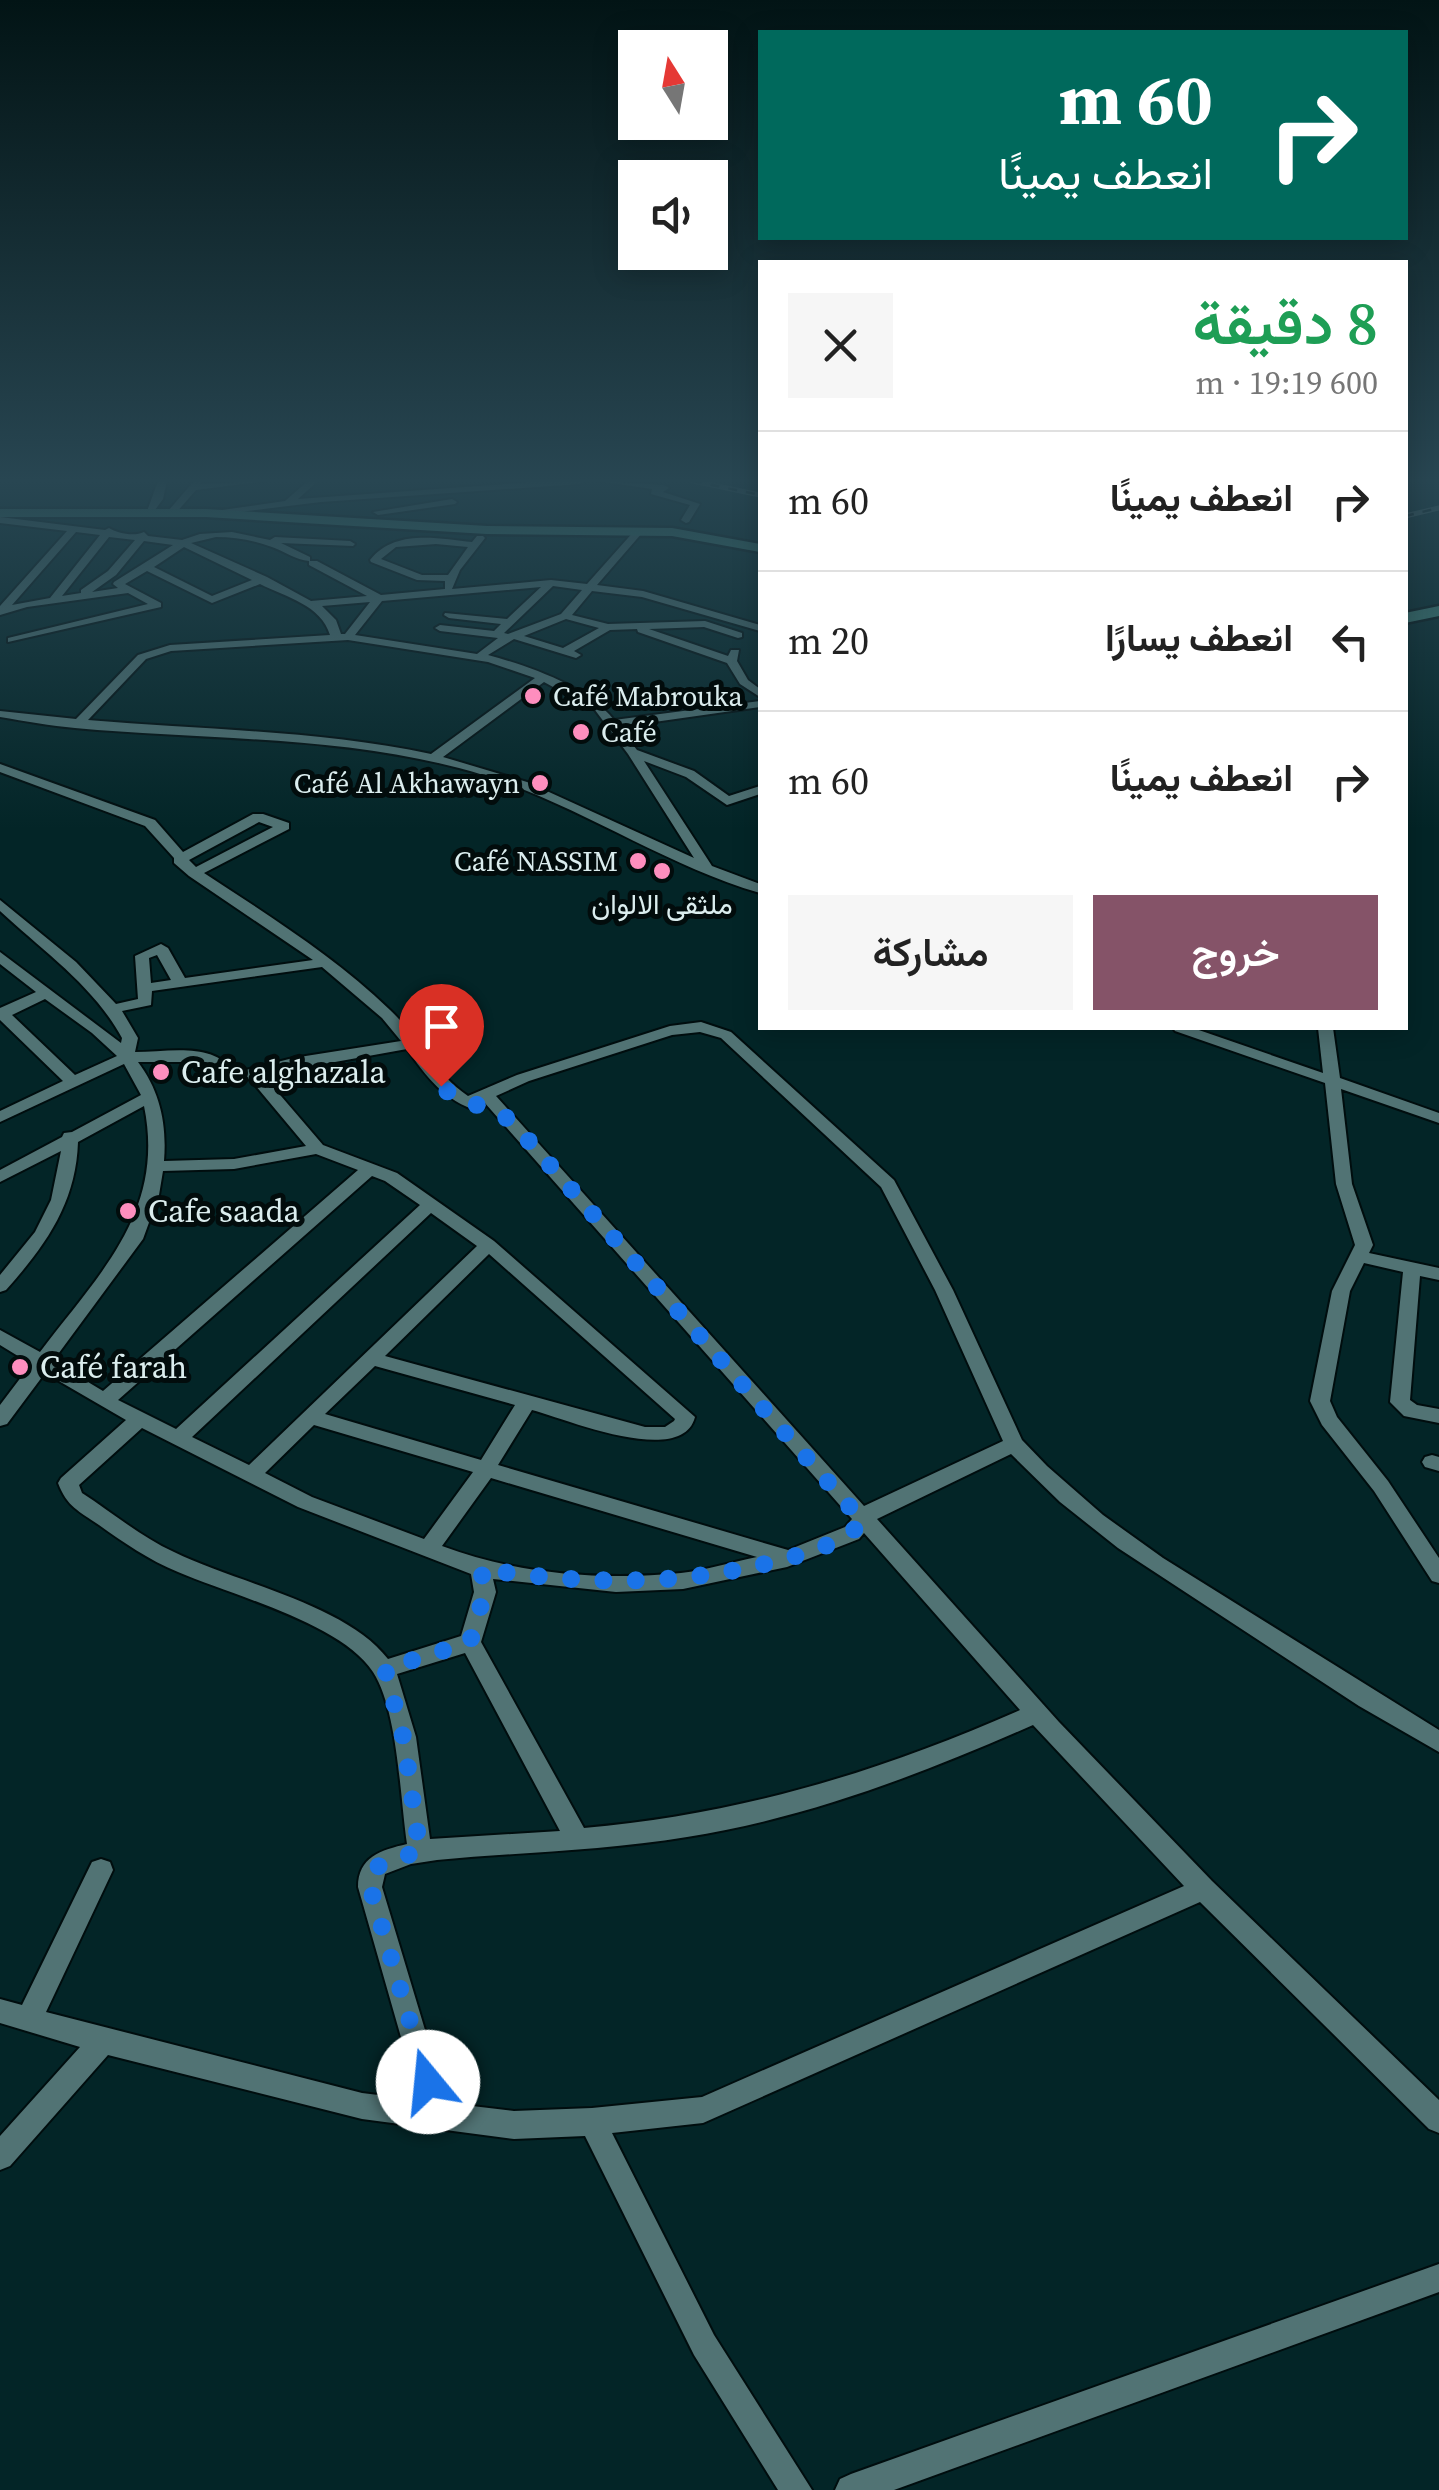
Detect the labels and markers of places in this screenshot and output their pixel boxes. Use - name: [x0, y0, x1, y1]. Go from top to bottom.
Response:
- place label: Café Mabrouka: [553, 677, 744, 715]
- marker: Café Mabrouka: [522, 685, 544, 707]
- place label: Café: [601, 713, 657, 751]
- marker: Café: [570, 721, 592, 743]
- place label: Café Al Akhawayn: [294, 764, 520, 802]
- marker: Café Al Akhawayn: [529, 772, 551, 794]
- place label: Café NASSIM: [454, 842, 618, 880]
- marker: Café NASSIM: [627, 850, 649, 872]
- marker: ملثقى الالوان: [651, 860, 673, 882]
- place label: ملثقى الالوان: [591, 885, 733, 923]
- pin: [399, 984, 484, 1087]
- place label: Cafe alghazala: [181, 1050, 386, 1094]
- marker: Cafe alghazala: [150, 1061, 172, 1083]
- place label: Cafe saada: [148, 1189, 300, 1233]
- marker: Cafe saada: [117, 1200, 139, 1222]
- place label: Café farah: [40, 1345, 187, 1389]
- marker: Café farah: [9, 1356, 31, 1378]

